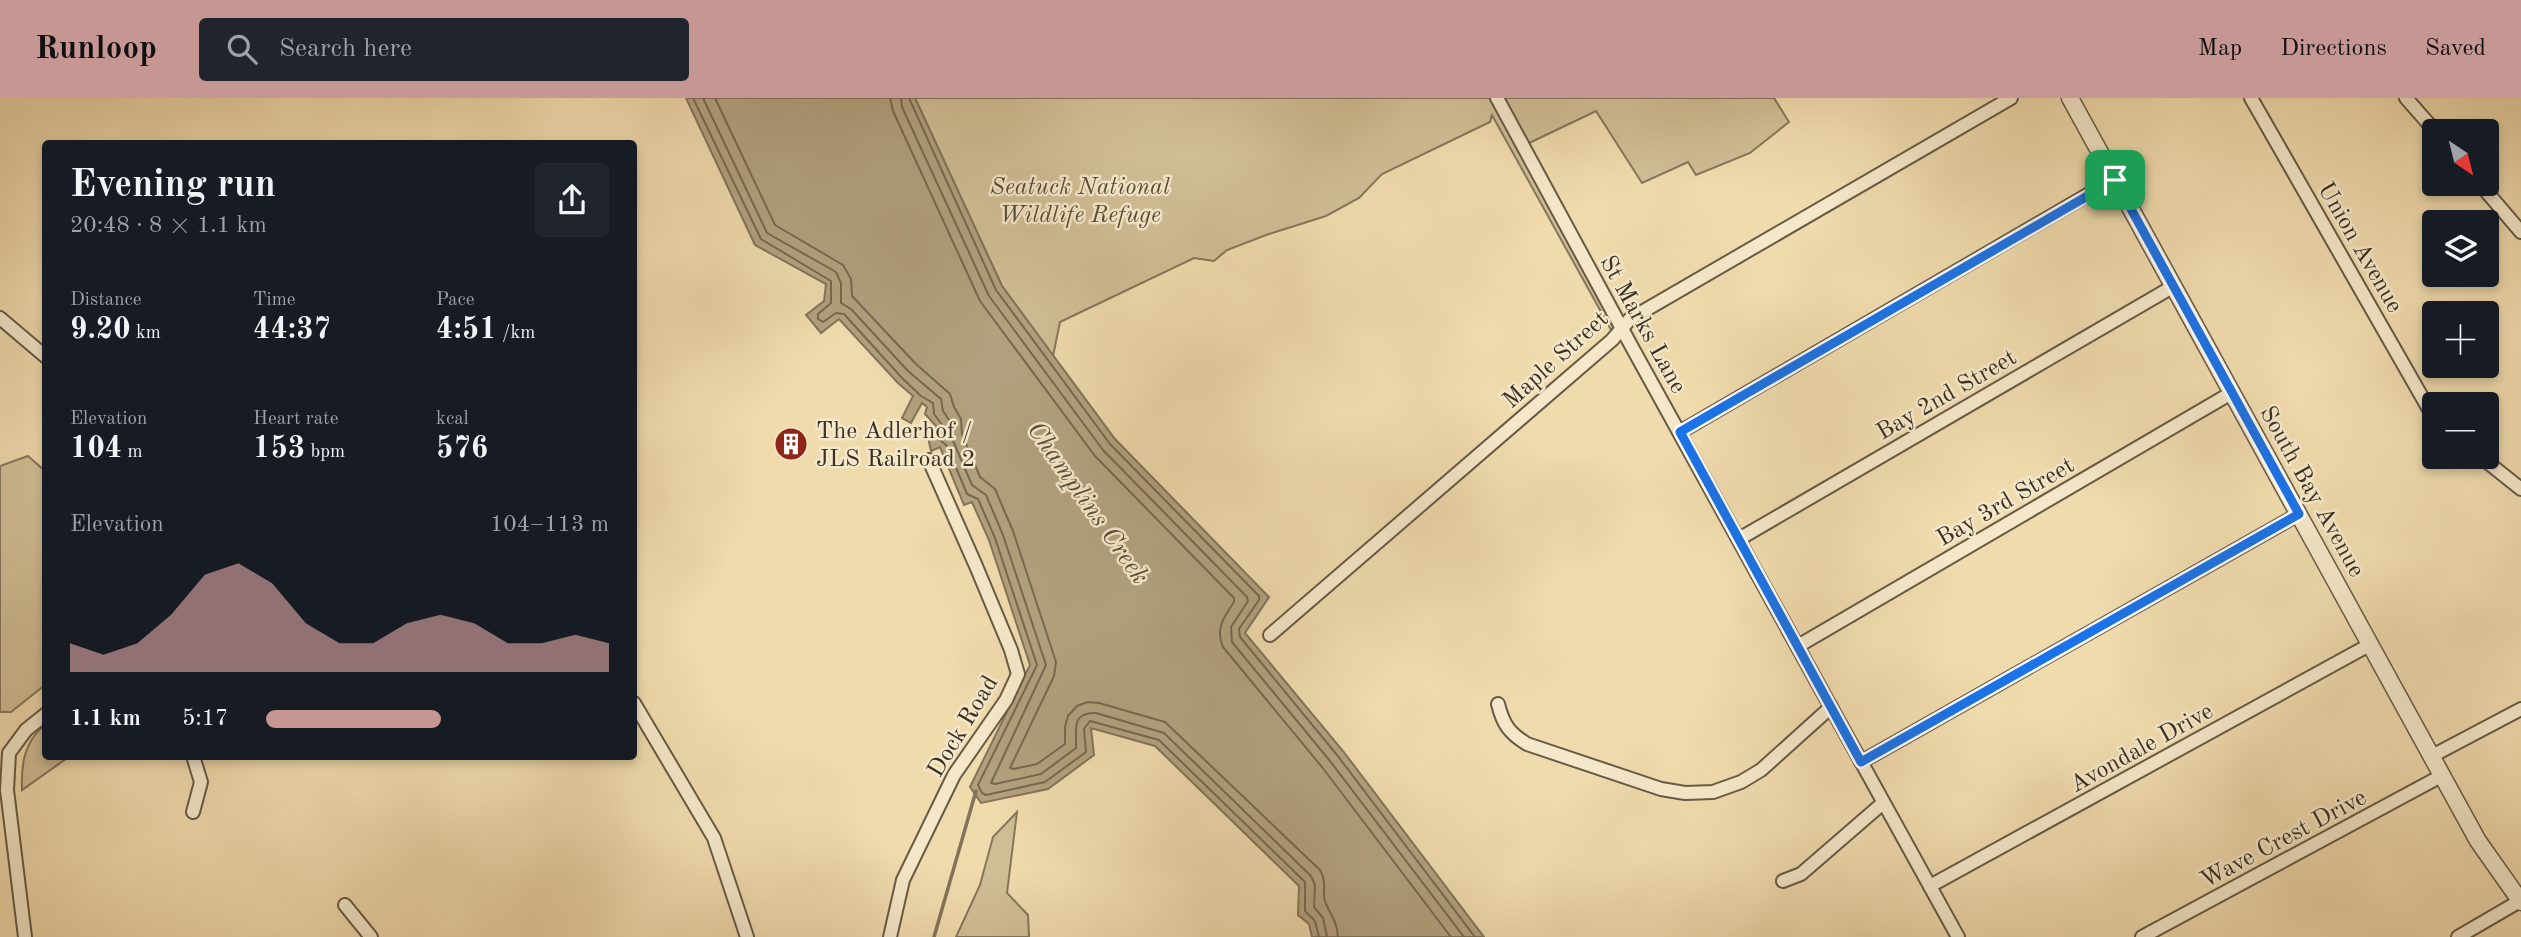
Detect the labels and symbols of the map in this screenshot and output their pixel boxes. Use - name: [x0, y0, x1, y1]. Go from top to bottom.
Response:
- north arrow: [2422, 119, 2499, 196]
- pin: [2085, 150, 2145, 210]
- park label: Seatuck National Wildlife Refuge: [990, 176, 1170, 228]
- street label: Union Avenue: [2312, 179, 2406, 317]
- street label: St Marks Lane: [1595, 252, 1690, 398]
- street label: Maple Street: [1499, 307, 1614, 414]
- street label: Bay 2nd Street: [1873, 346, 2021, 445]
- street label: South Bay Avenue: [2254, 402, 2368, 582]
- water label: Champlins Creek: [1022, 417, 1153, 589]
- place label: The Adlerhof / JLS Railroad 2: [816, 420, 975, 472]
- building icon: The Adlerhof / JLS Railroad 2: [772, 425, 810, 463]
- street label: Bay 3rd Street: [1933, 454, 2079, 552]
- street label: Dock Road: [924, 672, 1003, 782]
- street label: Avondale Drive: [2066, 700, 2218, 798]
- street label: Wave Crest Drive: [2197, 786, 2371, 894]

